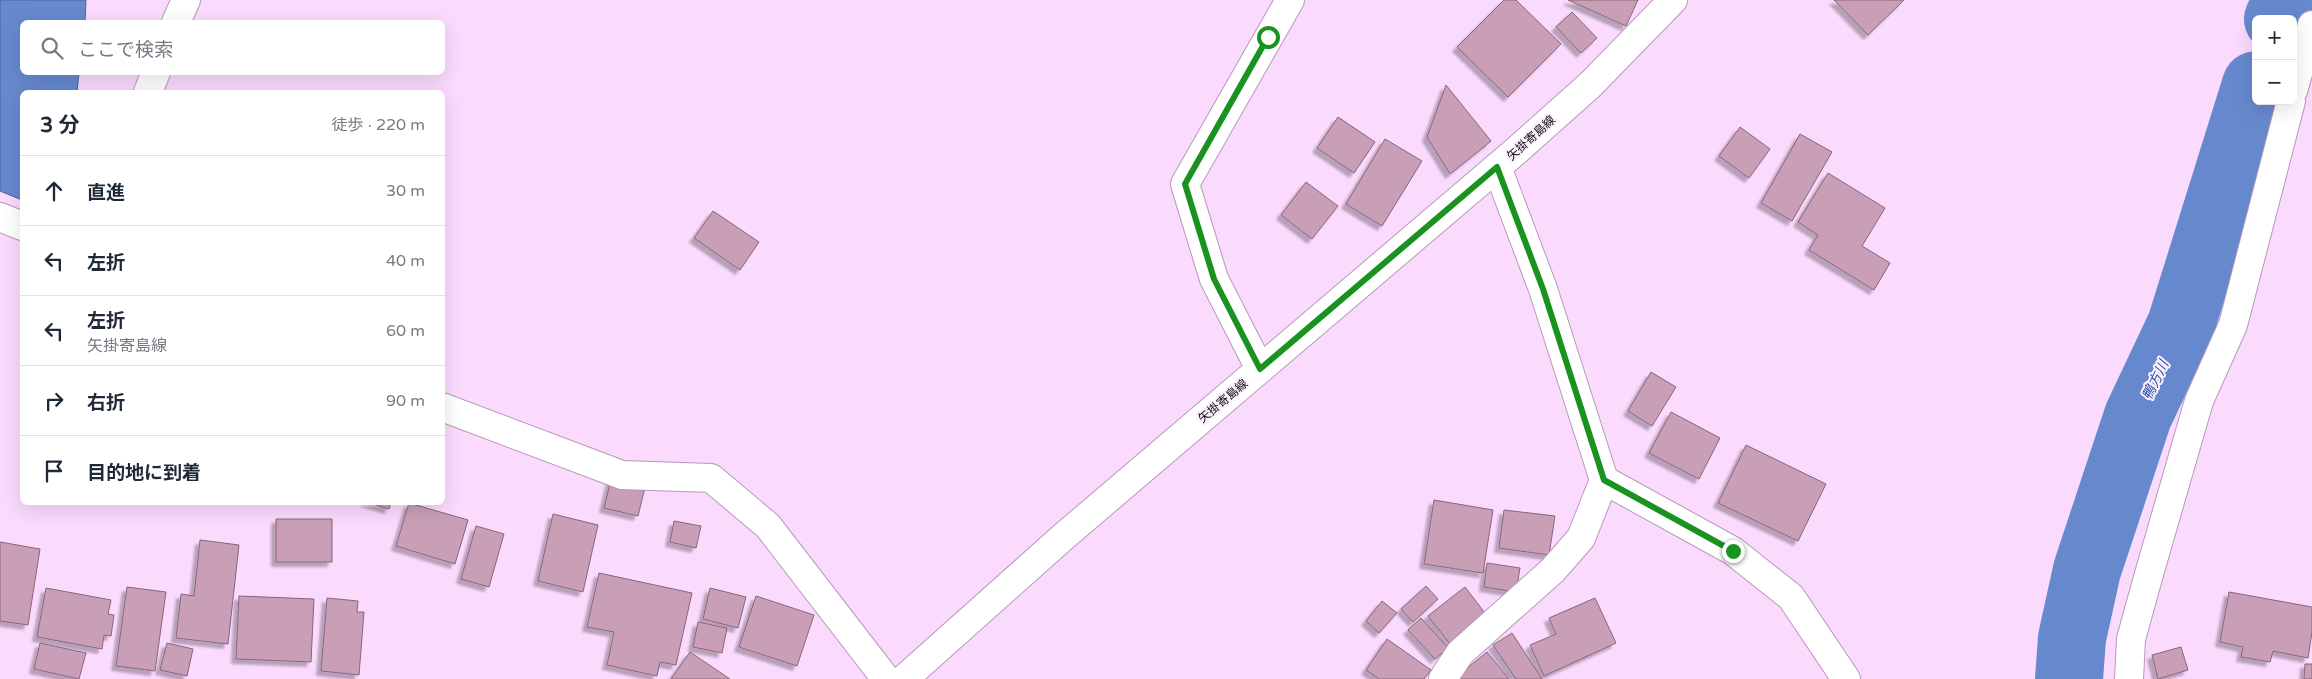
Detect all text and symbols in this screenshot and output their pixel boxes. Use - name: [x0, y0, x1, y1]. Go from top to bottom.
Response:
- map controls: [2252, 15, 2297, 105]
- button: +: [2252, 15, 2297, 60]
- search box: [20, 20, 445, 75]
- route start: [1257, 26, 1280, 49]
- icon: search: [38, 34, 66, 62]
- text: ここで検索: [78, 39, 173, 61]
- button: −: [2252, 60, 2297, 105]
- text: 3 分: [40, 113, 80, 138]
- street label: 矢掛寄島線: [1504, 113, 1558, 163]
- text: 徒歩 · 220 m: [332, 115, 425, 135]
- icon: ahead: [40, 177, 68, 205]
- text: 30 m: [386, 181, 425, 201]
- text: 直進: [87, 182, 125, 204]
- icon: left: [40, 247, 68, 275]
- text: 40 m: [386, 251, 425, 271]
- text: 左折: [87, 252, 125, 274]
- text: 左折: [87, 310, 125, 332]
- icon: left: [40, 317, 68, 345]
- text: 60 m: [386, 321, 425, 341]
- text: 矢掛寄島線: [87, 336, 167, 356]
- water label: 鴨方川: [2139, 356, 2173, 403]
- street label: 矢掛寄島線: [1196, 376, 1250, 426]
- icon: right: [40, 387, 68, 415]
- text: 90 m: [386, 391, 425, 411]
- text: 右折: [87, 392, 125, 414]
- icon: arrive: [40, 457, 68, 485]
- text: 目的地に到着: [87, 462, 201, 484]
- route end: [1722, 540, 1745, 563]

